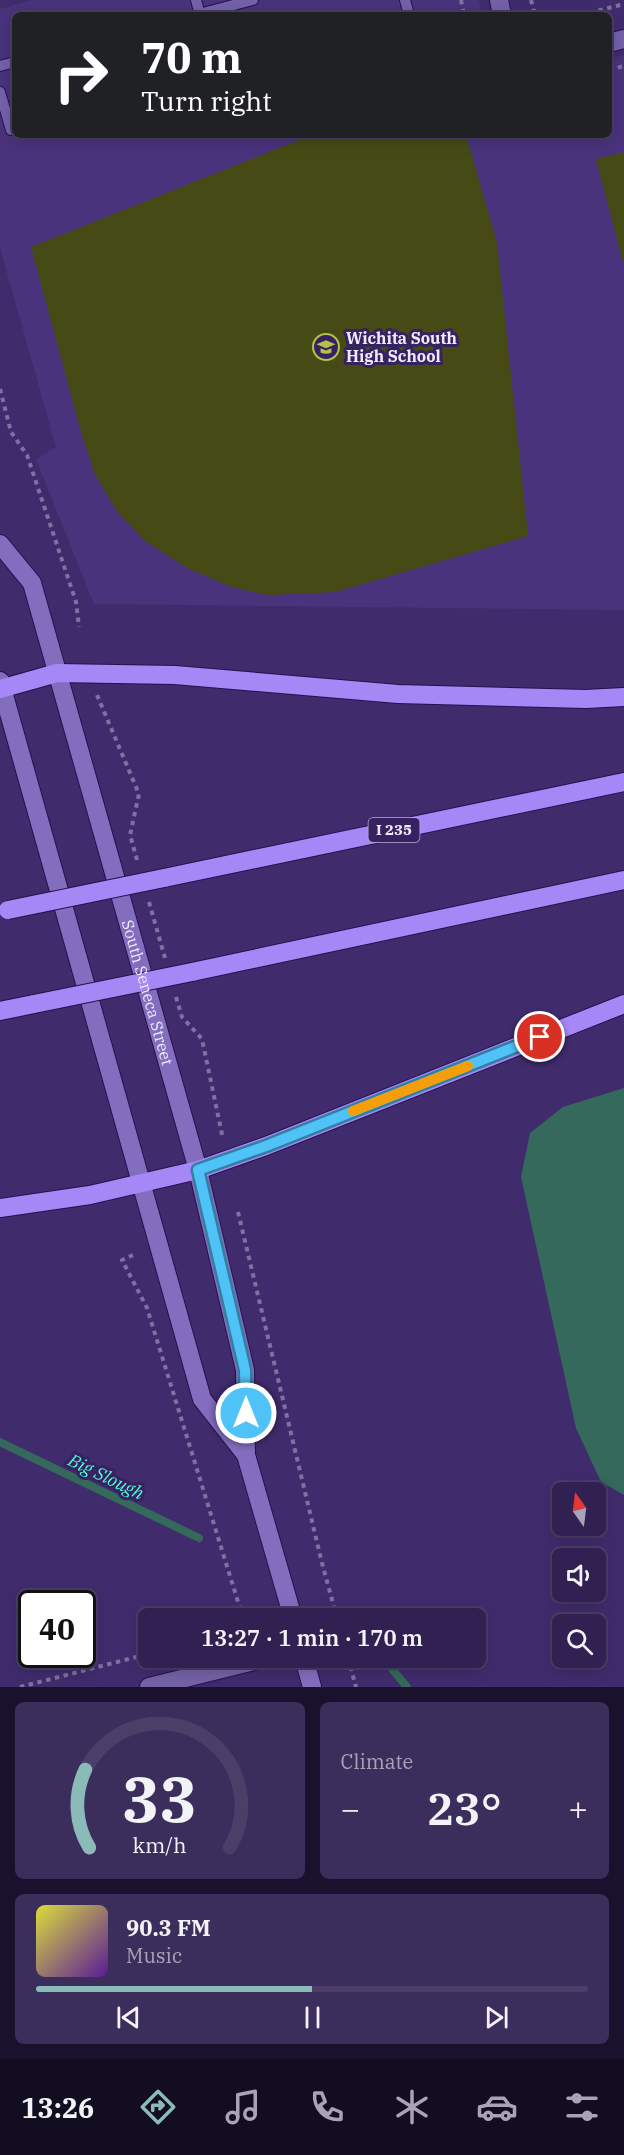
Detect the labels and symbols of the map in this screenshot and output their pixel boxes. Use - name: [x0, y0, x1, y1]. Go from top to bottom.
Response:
- place label: Wichita South High School: [346, 328, 457, 366]
- school or university icon: Wichita South High School: [311, 332, 341, 362]
- road number: I 235: [368, 818, 420, 842]
- street label: South Seneca Street: [118, 918, 178, 1068]
- pin: [514, 1011, 565, 1062]
- position arrow: [214, 1381, 278, 1445]
- water label: Big Slough: [64, 1448, 148, 1505]
- north arrow: [552, 1482, 606, 1536]
- speed limit sign: 40: [18, 1590, 96, 1668]

